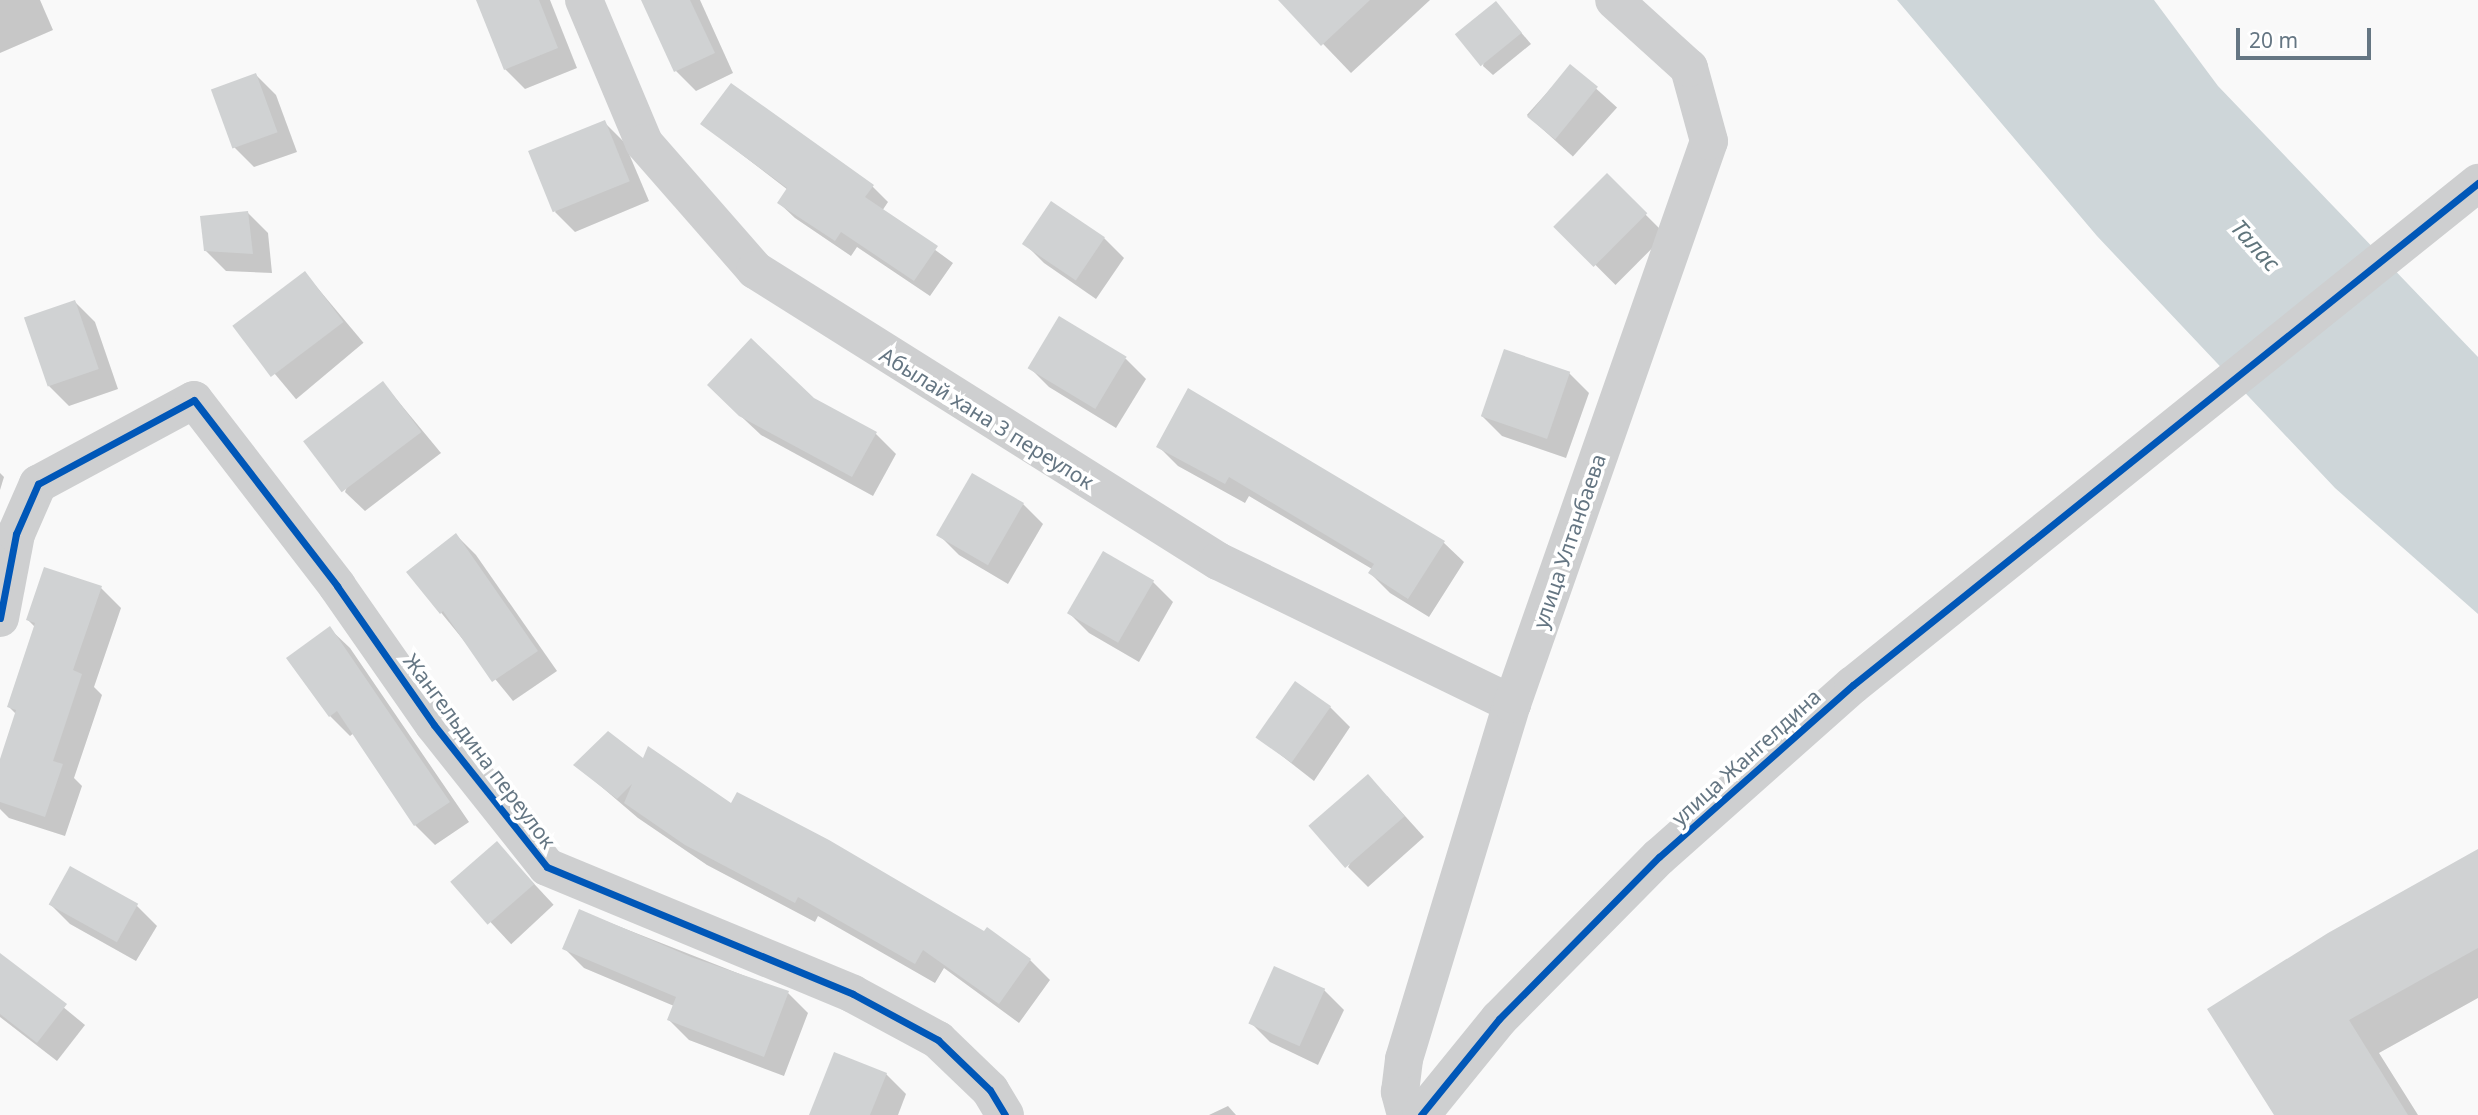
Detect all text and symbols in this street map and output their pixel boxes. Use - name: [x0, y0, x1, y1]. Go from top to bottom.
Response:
- scale bar: [2240, 14, 2375, 58]
- text: 20 m: [2249, 26, 2298, 54]
- water label: Талас: [2226, 213, 2286, 277]
- street label: Абылай хана 3 переулок: [875, 342, 1099, 494]
- street label: улица Ултанбаева: [1527, 450, 1611, 632]
- street label: Жангельдина переулок: [399, 649, 561, 853]
- street label: улица Жангелдина: [1666, 684, 1826, 830]

